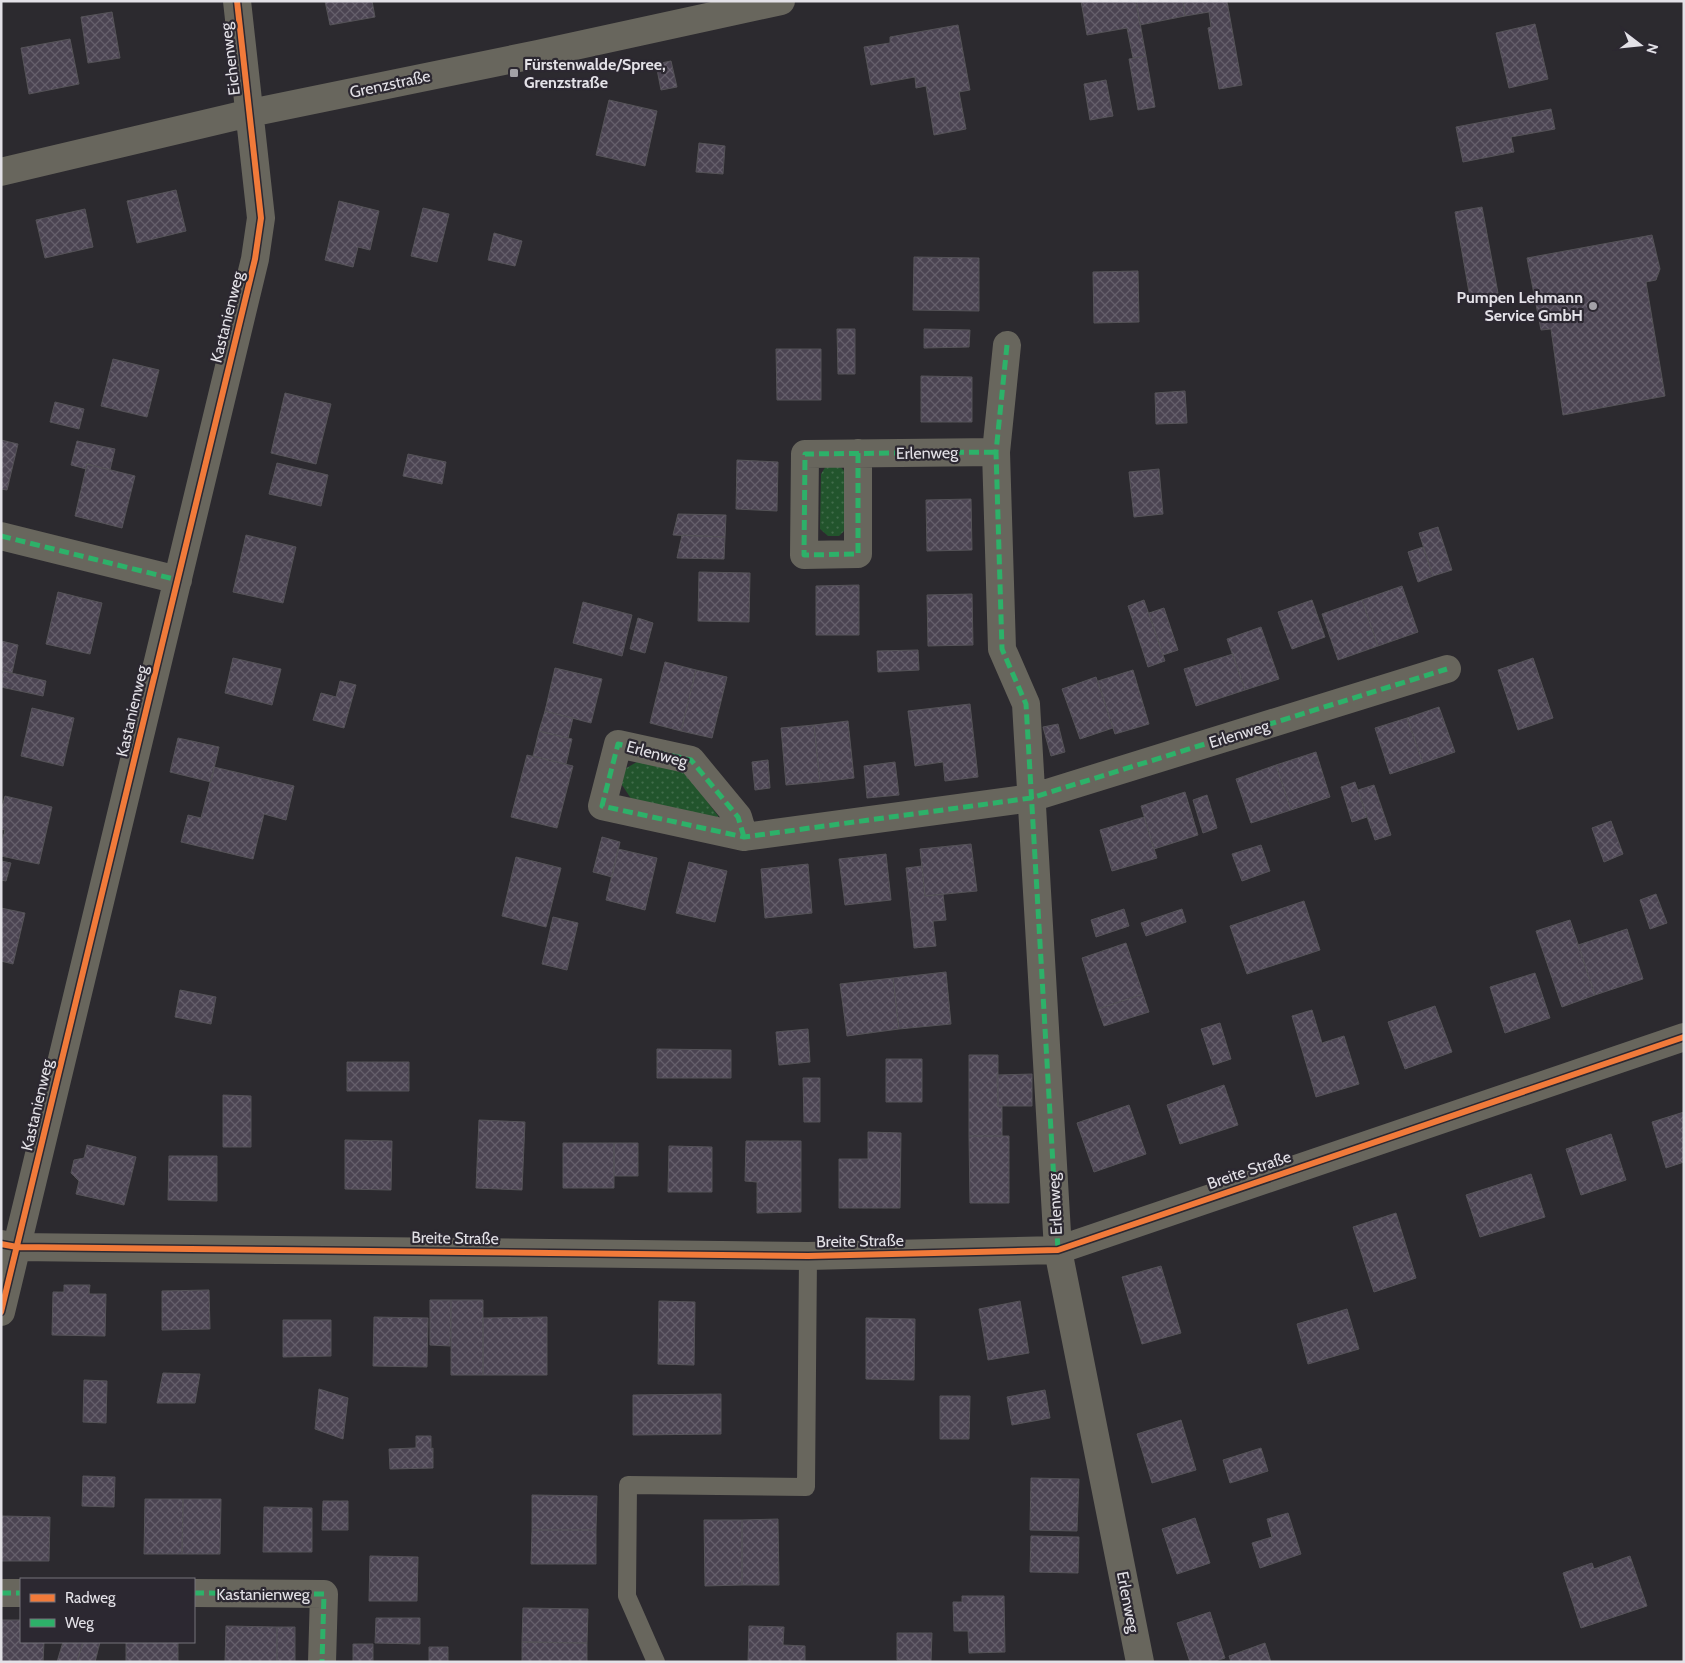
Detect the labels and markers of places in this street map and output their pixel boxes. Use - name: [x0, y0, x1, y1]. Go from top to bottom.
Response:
- place label: Fürstenwalde/Spree, Grenzstraße: [524, 55, 666, 92]
- marker: Fürstenwalde/Spree, Grenzstraße: [508, 67, 520, 79]
- place label: Pumpen Lehmann Service GmbH: [1456, 288, 1583, 325]
- marker: Pumpen Lehmann Service GmbH: [1587, 300, 1599, 312]

